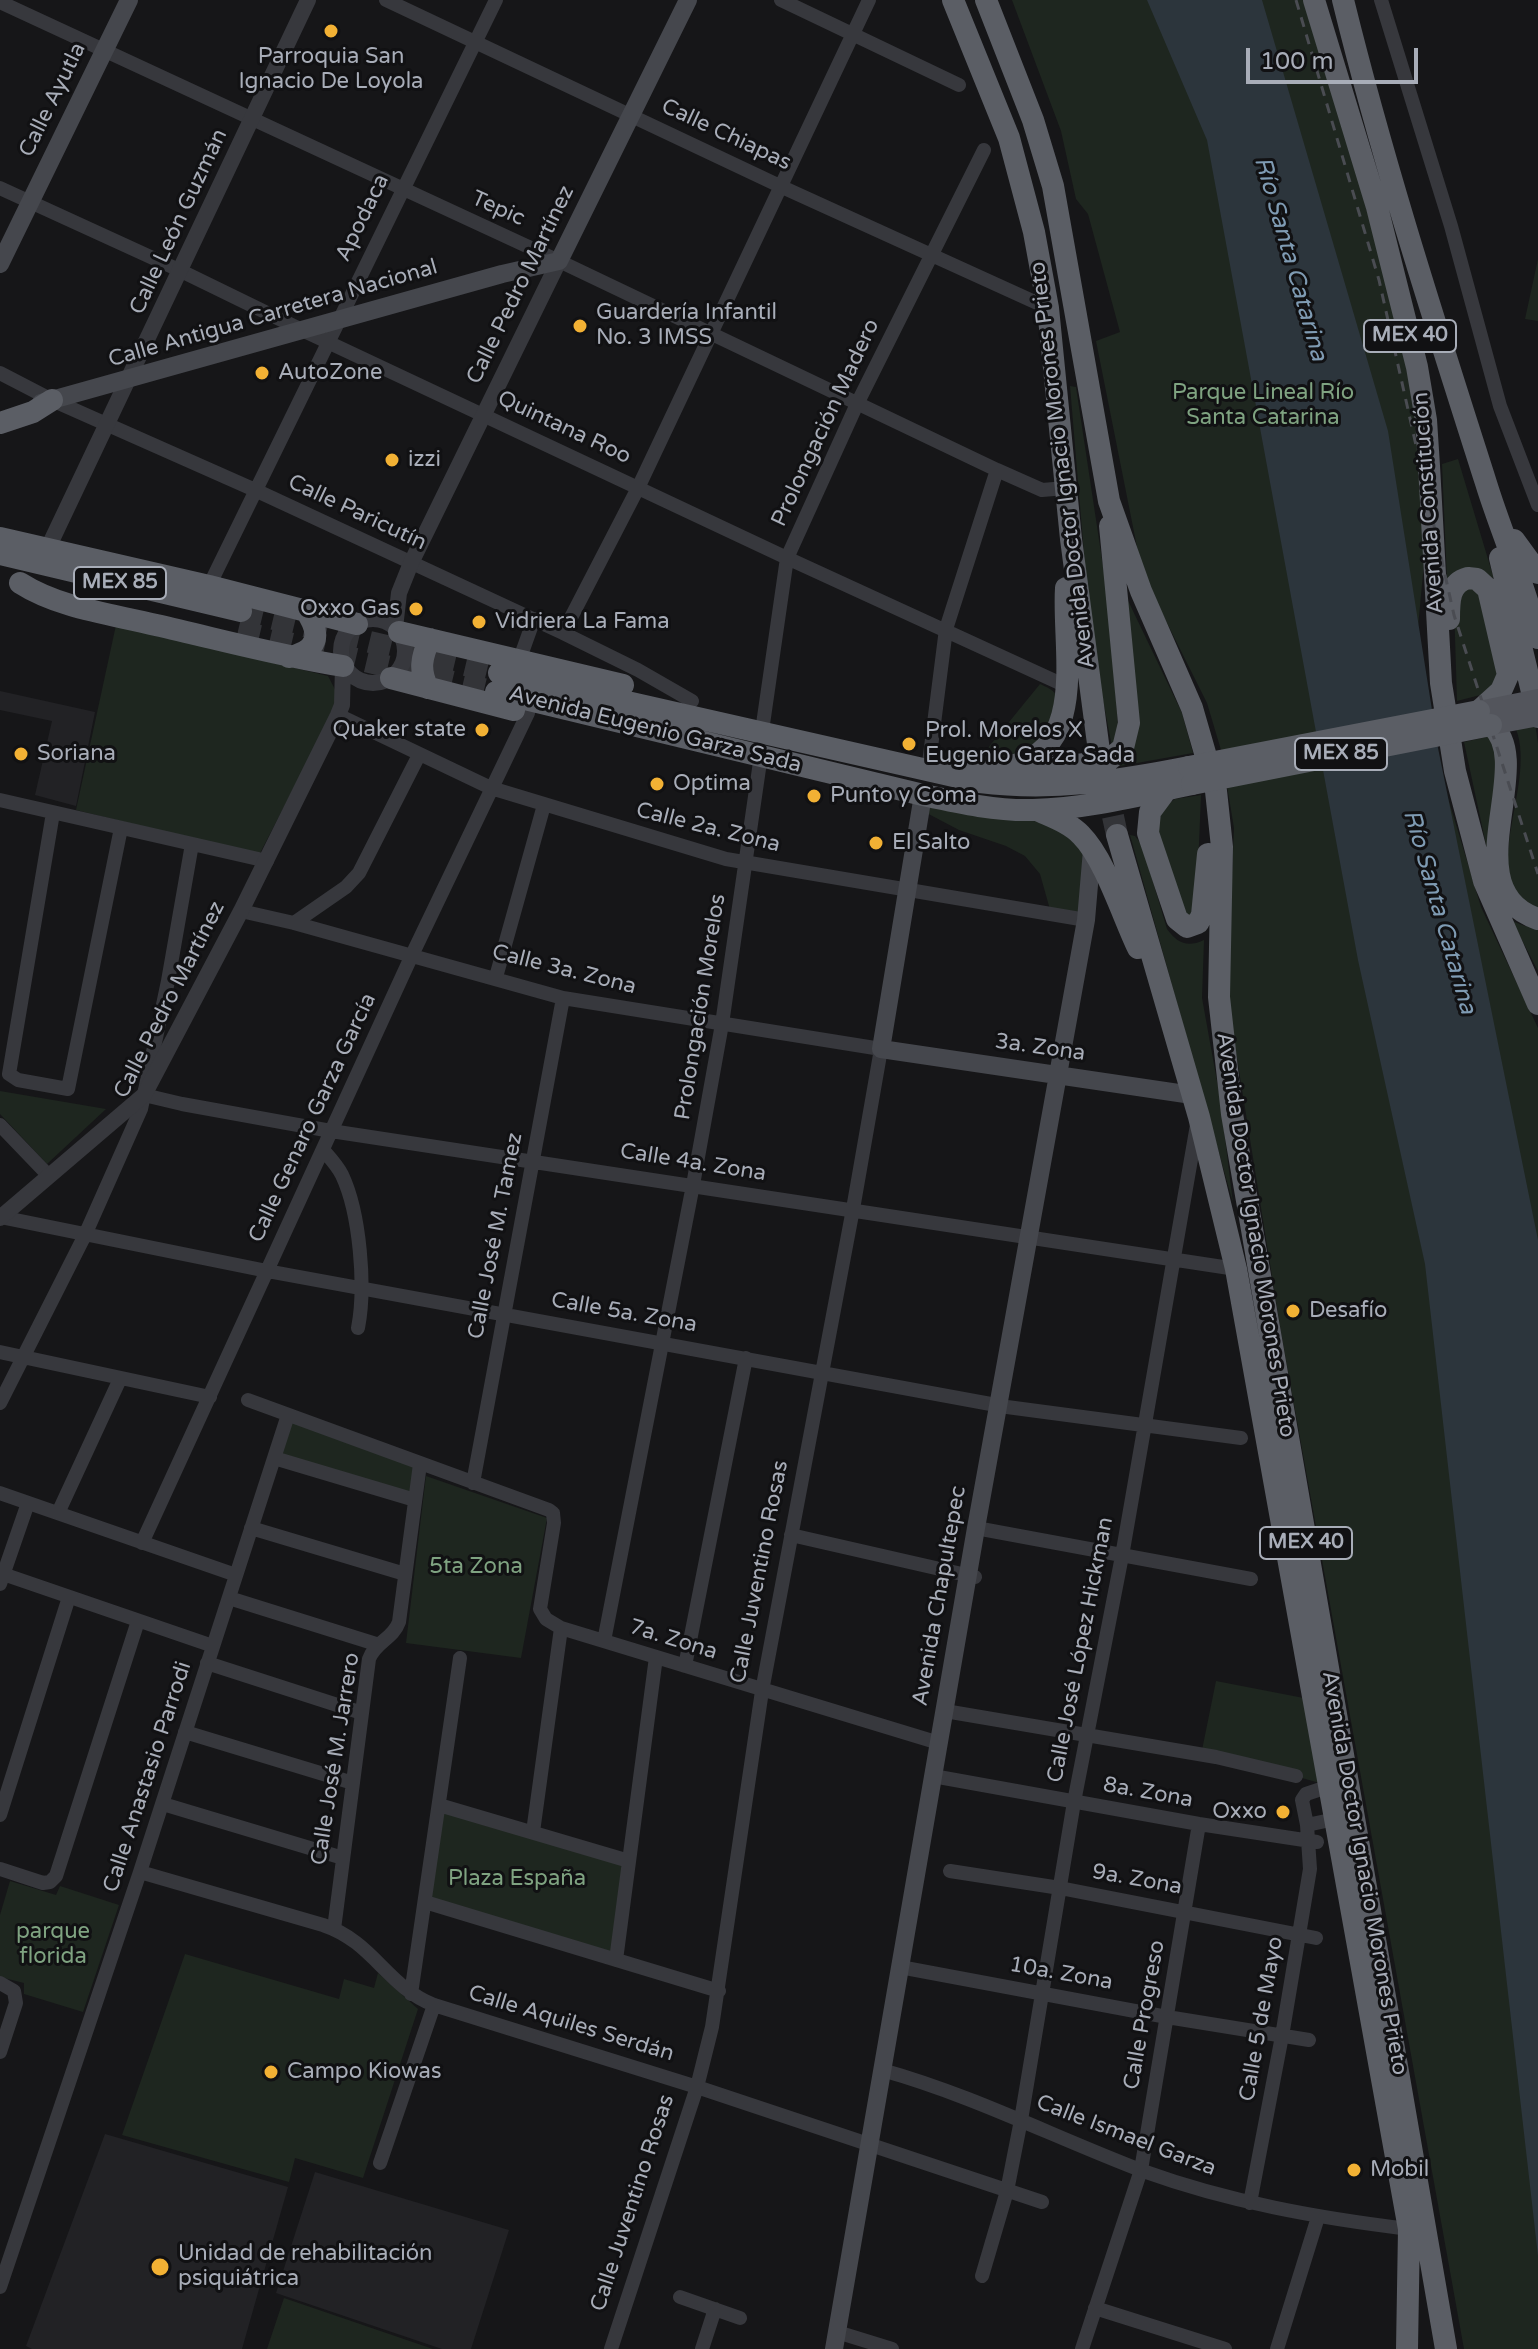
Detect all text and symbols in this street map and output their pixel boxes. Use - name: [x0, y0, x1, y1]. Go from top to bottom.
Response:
- marker: Parroquia San Ignacio De Loyola: [322, 22, 340, 40]
- scale bar: [1250, 32, 1422, 82]
- street label: Calle Ayutla: [14, 39, 92, 161]
- place label: Parroquia San Ignacio De Loyola: [239, 44, 423, 96]
- text: 100 m: [1260, 47, 1334, 76]
- street label: Calle Chiapas: [657, 93, 795, 177]
- street label: Calle León Guzmán: [124, 125, 234, 319]
- water label: Río Santa Catarina: [1247, 154, 1333, 364]
- street label: Apodaca: [331, 170, 395, 266]
- street label: Calle Pedro Martínez: [461, 181, 581, 389]
- street label: Tepic: [467, 186, 529, 232]
- street label: Calle Antigua Carretera Nacional: [105, 254, 441, 374]
- street label: Avenida Doctor Ignacio Morones Prieto: [1025, 260, 1101, 670]
- place label: Guardería Infantil No. 3 IMSS: [596, 300, 777, 352]
- street label: Prolongación Madero: [766, 315, 886, 531]
- marker: Guardería Infantil No. 3 IMSS: [571, 317, 589, 335]
- road number: MEX 40: [1364, 320, 1456, 352]
- place label: AutoZone: [278, 360, 382, 386]
- marker: AutoZone: [253, 364, 271, 382]
- park label: Parque Lineal Río Santa Catarina: [1172, 380, 1354, 432]
- street label: Quintana Roo: [493, 386, 635, 470]
- street label: Avenida Constitución: [1408, 391, 1450, 615]
- place label: izzi: [408, 447, 441, 473]
- marker: izzi: [383, 451, 401, 469]
- street label: Calle Paricutín: [284, 469, 430, 557]
- road number: MEX 85: [74, 567, 166, 599]
- place label: Oxxo Gas: [300, 596, 400, 622]
- marker: Oxxo Gas: [407, 600, 425, 618]
- place label: Vidriera La Fama: [495, 609, 670, 635]
- marker: Vidriera La Fama: [470, 613, 488, 631]
- street label: Avenida Eugenio Garza Sada: [506, 681, 804, 779]
- place label: Quaker state: [332, 717, 466, 743]
- place label: Prol. Morelos X Eugenio Garza Sada: [925, 718, 1135, 770]
- marker: Quaker state: [473, 721, 491, 739]
- marker: Prol. Morelos X Eugenio Garza Sada: [900, 735, 918, 753]
- road number: MEX 85: [1295, 738, 1387, 770]
- place label: Soriana: [37, 741, 116, 767]
- marker: Soriana: [12, 745, 30, 763]
- place label: Optima: [673, 771, 751, 797]
- marker: Optima: [648, 775, 666, 793]
- place label: Punto y Coma: [830, 783, 977, 809]
- marker: Punto y Coma: [805, 787, 823, 805]
- street label: Calle 2a. Zona: [633, 797, 783, 859]
- water label: Río Santa Catarina: [1396, 807, 1482, 1017]
- place label: El Salto: [892, 830, 970, 856]
- marker: El Salto: [867, 834, 885, 852]
- street label: Prolongación Morelos: [670, 892, 732, 1122]
- street label: Calle Pedro Martínez: [109, 897, 231, 1103]
- street label: Calle 3a. Zona: [489, 939, 639, 1001]
- street label: Calle Genaro Garza García: [244, 989, 382, 1247]
- street label: 3a. Zona: [993, 1029, 1087, 1067]
- street label: Avenida Doctor Ignacio Morones Prieto: [1210, 1031, 1300, 1439]
- street label: Calle José M. Tamez: [463, 1131, 529, 1341]
- street label: Calle 4a. Zona: [618, 1138, 768, 1188]
- street label: Calle 5a. Zona: [549, 1287, 699, 1339]
- place label: Desafío: [1309, 1298, 1387, 1324]
- marker: Desafío: [1284, 1302, 1302, 1320]
- street label: Calle Juventino Rosas: [725, 1458, 795, 1686]
- street label: Avenida Chapultepec: [908, 1484, 972, 1708]
- street label: Calle José López Hickman: [1042, 1515, 1120, 1785]
- road number: MEX 40: [1260, 1527, 1352, 1559]
- park label: 5ta Zona: [429, 1554, 523, 1580]
- street label: 7a. Zona: [626, 1614, 720, 1666]
- street label: Calle José M. Jarrero: [306, 1651, 366, 1867]
- street label: Calle Anastasio Parrodi: [98, 1658, 198, 1896]
- street label: Avenida Doctor Ignacio Morones Prieto: [1315, 1669, 1413, 2077]
- street label: 8a. Zona: [1101, 1772, 1195, 1814]
- place label: Oxxo: [1212, 1799, 1267, 1825]
- marker: Oxxo: [1274, 1803, 1292, 1821]
- street label: 9a. Zona: [1090, 1859, 1184, 1901]
- park label: Plaza España: [448, 1866, 586, 1892]
- park label: parque florida: [16, 1919, 90, 1970]
- street label: Calle 5 de Mayo: [1235, 1935, 1289, 2103]
- street label: Calle Progreso: [1119, 1938, 1171, 2092]
- street label: 10a. Zona: [1007, 1952, 1115, 1996]
- street label: Calle Aquiles Serdán: [465, 1980, 677, 2068]
- place label: Campo Kiowas: [287, 2059, 441, 2085]
- marker: Campo Kiowas: [262, 2063, 280, 2081]
- street label: Calle Ismael Garza: [1032, 2090, 1220, 2182]
- street label: Calle Juventino Rosas: [585, 2091, 681, 2315]
- place label: Mobil: [1370, 2157, 1429, 2183]
- marker: Mobil: [1345, 2161, 1363, 2179]
- place label: Unidad de rehabilitación psiquiátrica: [178, 2241, 432, 2292]
- marker: Unidad de rehabilitación psiquiátrica: [149, 2256, 171, 2278]

